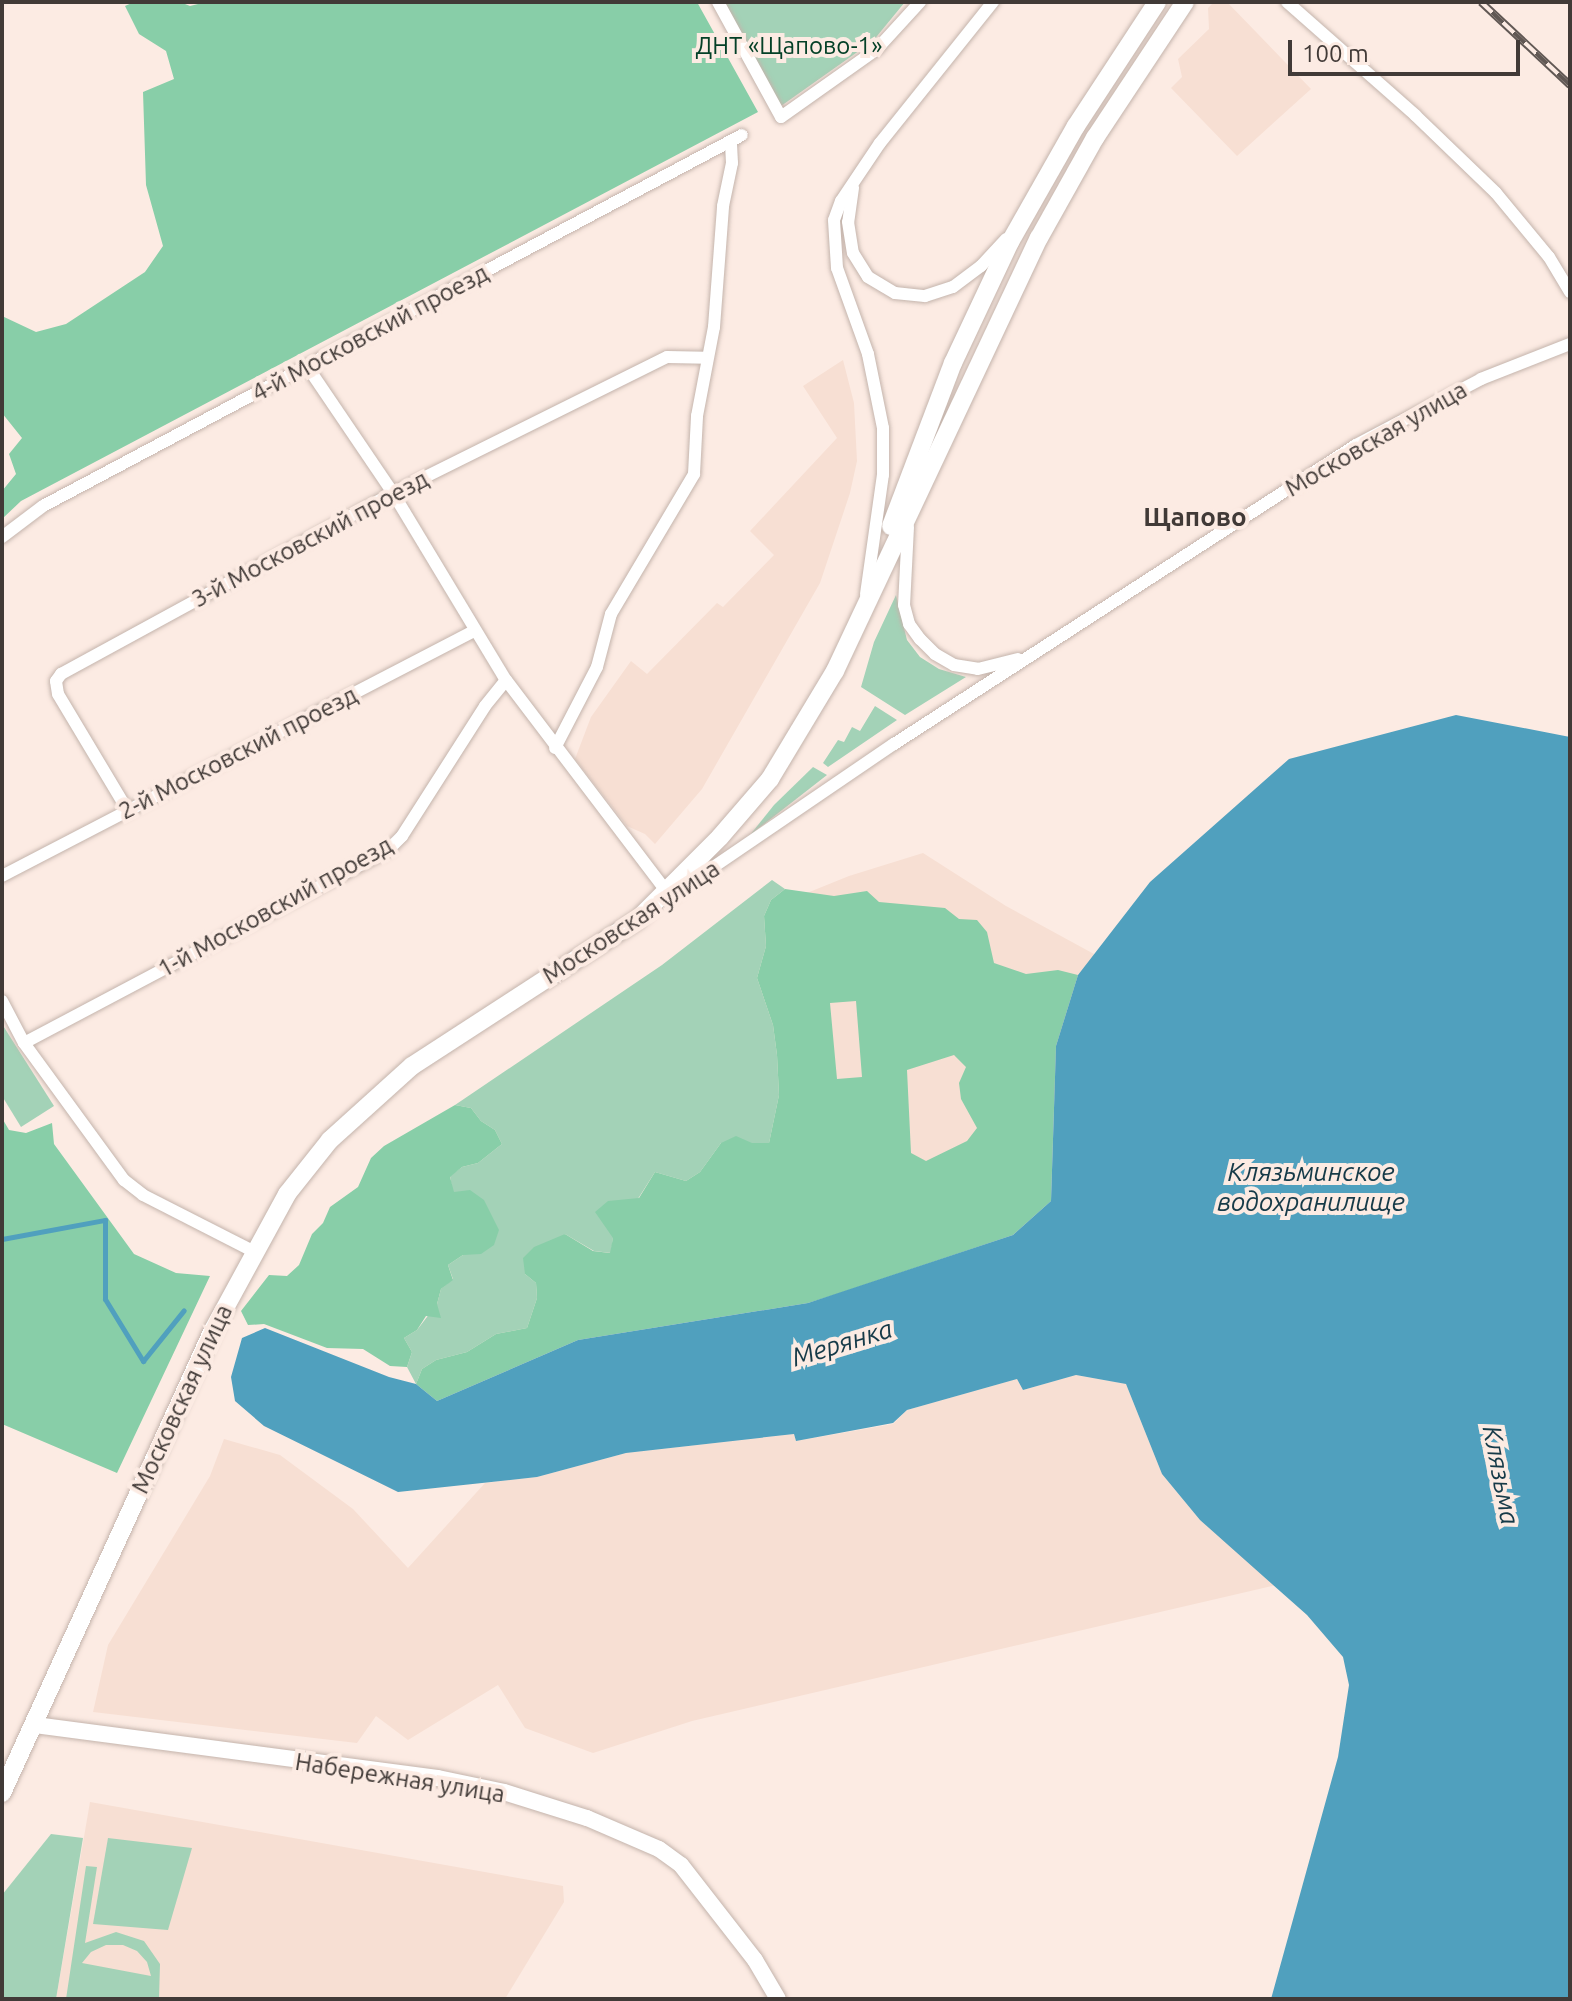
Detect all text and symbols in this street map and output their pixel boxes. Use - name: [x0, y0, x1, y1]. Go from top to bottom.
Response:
- scale bar: [1292, 24, 1524, 74]
- park label: ДНТ «Щапово-1»: [696, 32, 882, 60]
- text: 100 m: [1302, 40, 1369, 67]
- street label: 4-й Московский проезд: [247, 258, 493, 408]
- street label: Московская улица: [1280, 375, 1472, 503]
- street label: 3-й Московский проезд: [187, 464, 433, 614]
- district label: Щапово: [1143, 501, 1247, 533]
- street label: 2-й Московский проезд: [114, 680, 362, 826]
- street label: 1-й Московский проезд: [153, 831, 397, 983]
- street label: Московская улица: [537, 854, 725, 990]
- water label: Клязьминское водохранилище: [1217, 1156, 1405, 1218]
- street label: Московская улица: [126, 1300, 238, 1498]
- water label: Мерянка: [788, 1313, 896, 1373]
- water label: Клязьма: [1476, 1423, 1526, 1527]
- street label: Набережная улица: [293, 1747, 507, 1809]

